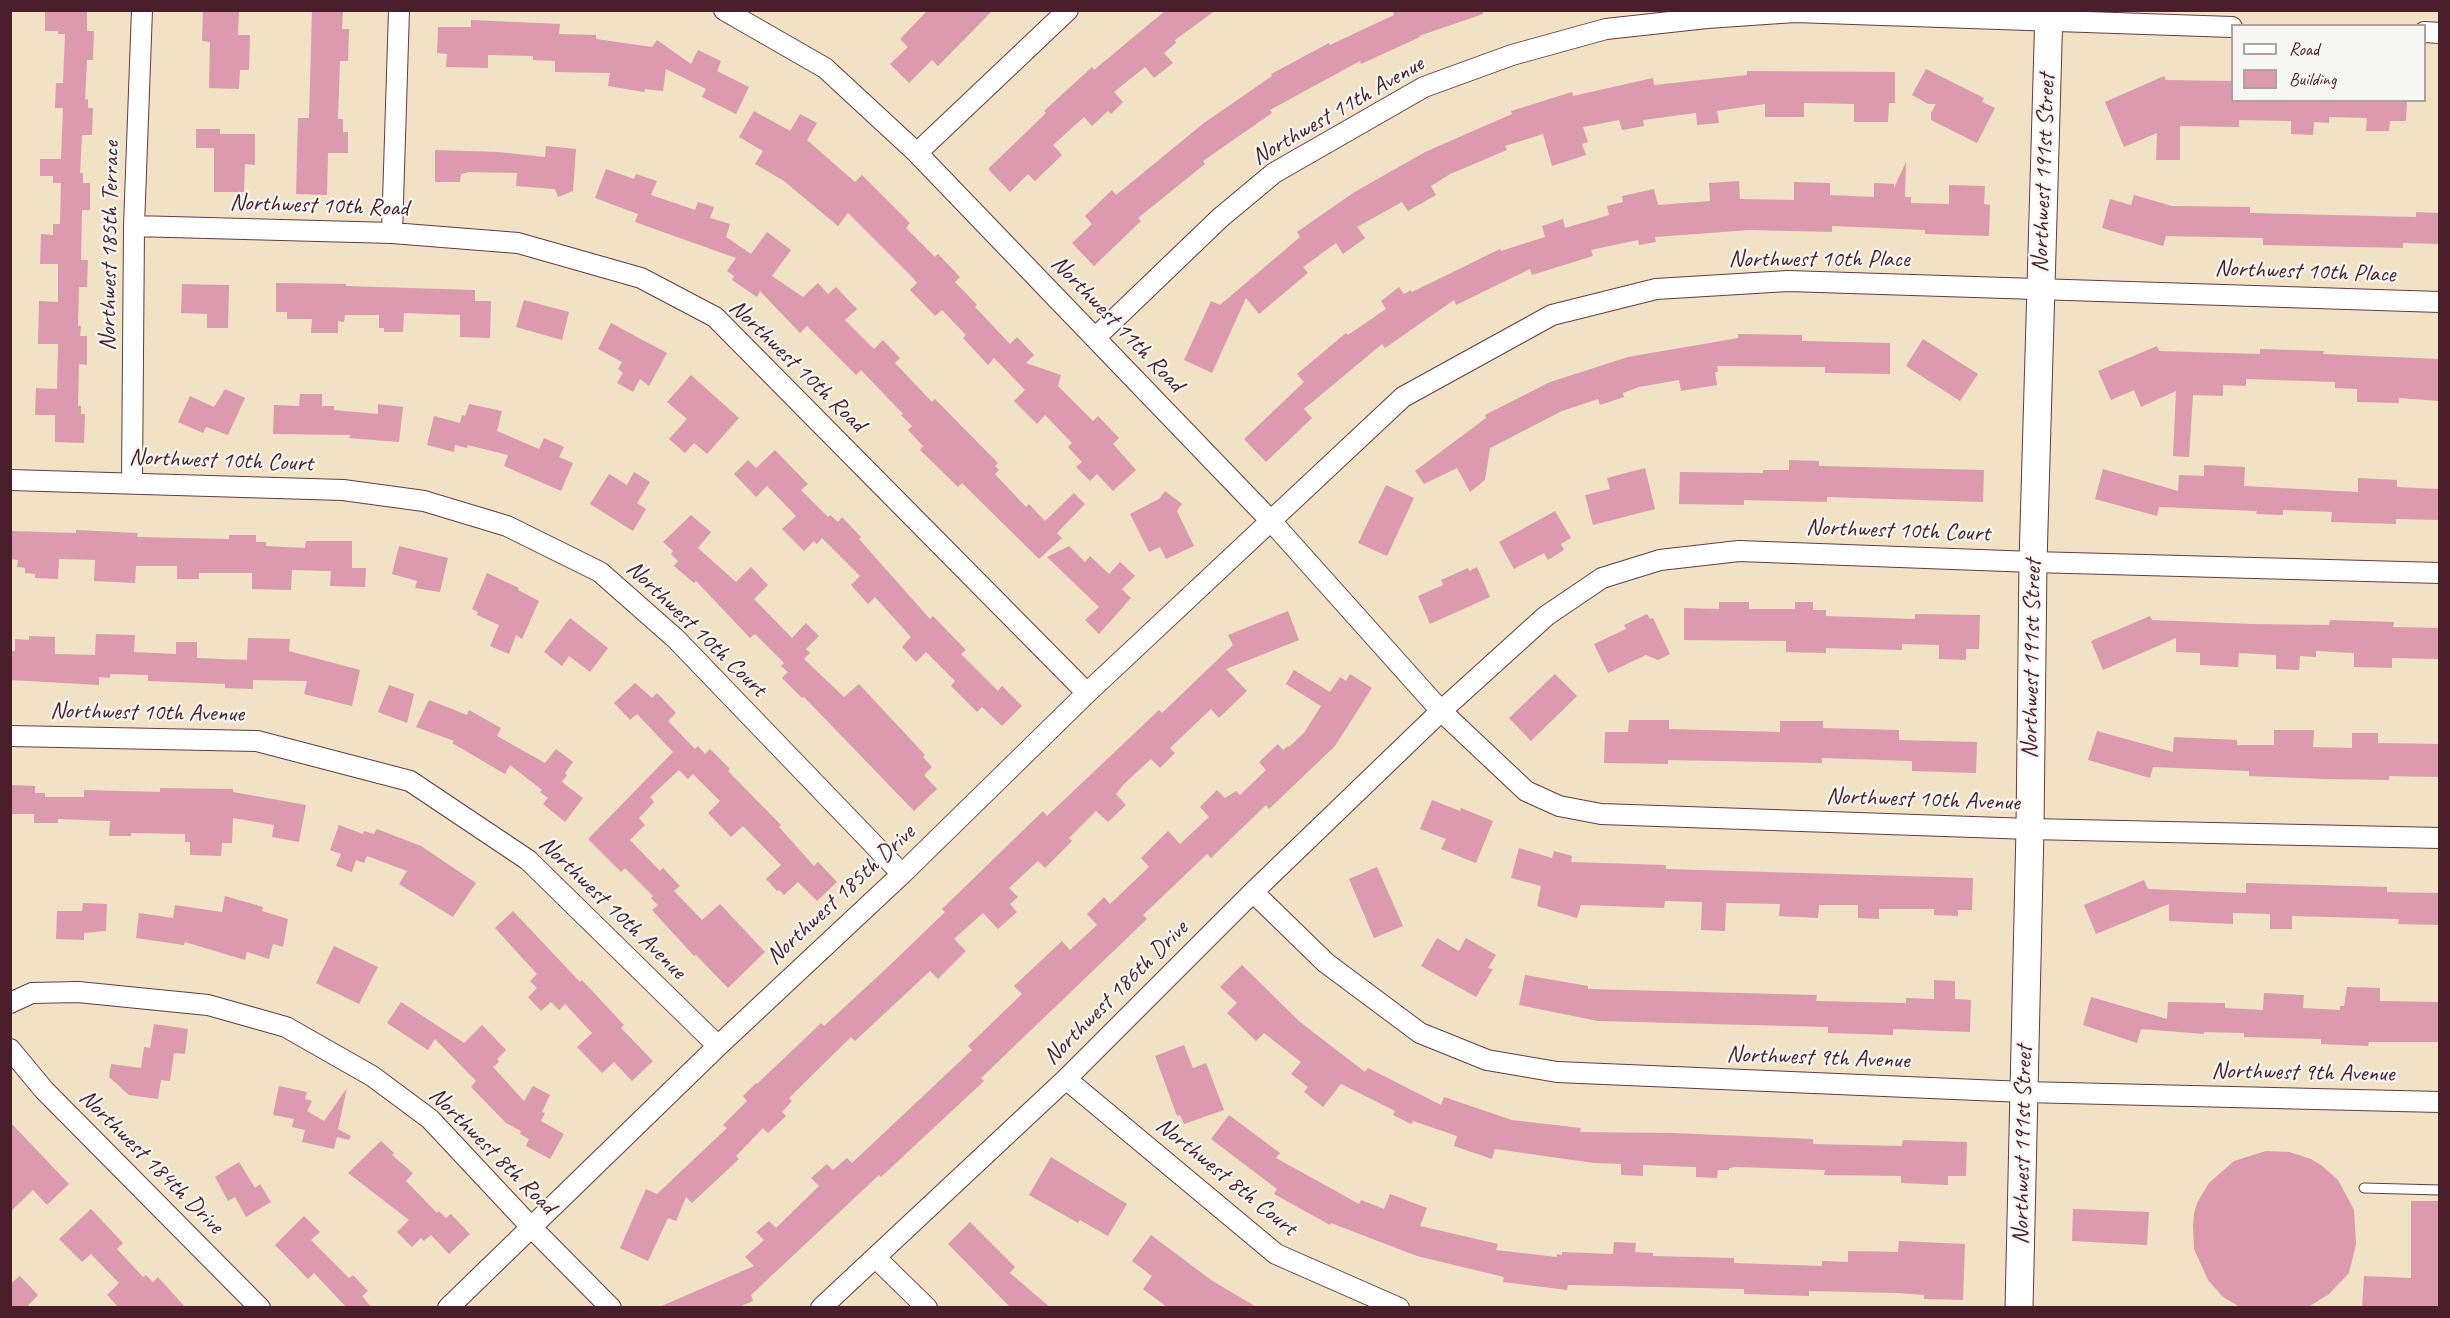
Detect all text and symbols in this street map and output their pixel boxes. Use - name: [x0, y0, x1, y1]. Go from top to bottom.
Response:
- legend: [2231, 24, 2426, 102]
- text: Road: [2289, 38, 2319, 60]
- street label: Northwest 11th Avenue: [1247, 50, 1429, 172]
- text: Building: [2289, 68, 2336, 90]
- street label: Northwest 191st Street: [2026, 73, 2062, 273]
- street label: Northwest 185th Terrace: [94, 141, 126, 351]
- street label: Northwest 10th Road: [229, 188, 409, 224]
- street label: Northwest 10th Place: [1729, 246, 1909, 274]
- street label: Northwest 11th Road: [1045, 250, 1189, 398]
- street label: Northwest 10th Place: [2214, 254, 2396, 290]
- street label: Northwest 10th Road: [723, 294, 871, 438]
- street label: Northwest 10th Court: [129, 443, 313, 479]
- street label: Northwest 10th Court: [1806, 513, 1990, 549]
- street label: Northwest 10th Court: [620, 555, 772, 703]
- street label: Northwest 191st Street: [2016, 559, 2048, 759]
- street label: Northwest 10th Avenue: [50, 697, 244, 729]
- street label: Northwest 10th Avenue: [1826, 782, 2020, 818]
- street label: Northwest 185th Drive: [761, 819, 921, 971]
- street label: Northwest 10th Avenue: [532, 830, 692, 986]
- street label: Northwest 186th Drive: [1038, 915, 1194, 1071]
- street label: Northwest 9th Avenue: [1726, 1040, 1910, 1076]
- street label: Northwest 191st Street: [2007, 1045, 2039, 1245]
- street label: Northwest 9th Avenue: [2211, 1057, 2395, 1089]
- street label: Northwest 8th Road: [422, 1081, 562, 1221]
- street label: Northwest 184th Drive: [73, 1084, 229, 1240]
- street label: Northwest 8th Court: [1150, 1111, 1302, 1243]

